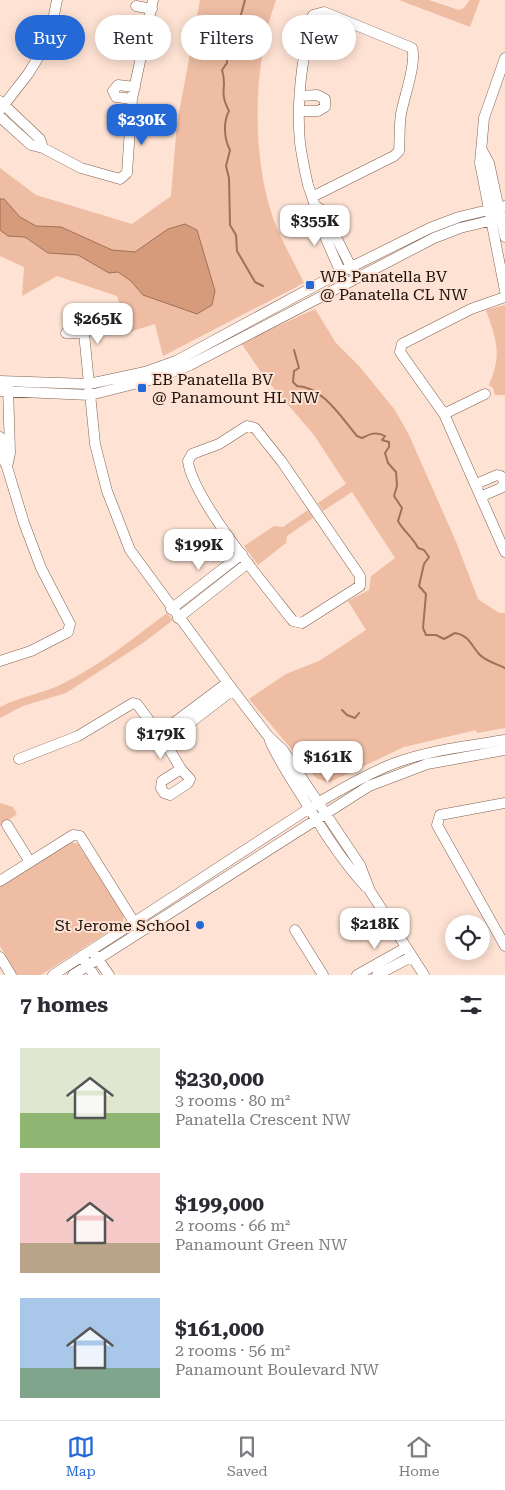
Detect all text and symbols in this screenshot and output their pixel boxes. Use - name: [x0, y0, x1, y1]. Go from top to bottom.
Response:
- chip: Buy: [15, 15, 85, 60]
- chip: Rent: [95, 15, 171, 60]
- chip: Filters: [181, 15, 272, 60]
- chip: New: [282, 15, 356, 60]
- pin: $230K: [107, 104, 177, 146]
- text: $230K: [118, 110, 166, 129]
- pin: $355K: [280, 204, 350, 247]
- text: $355K: [291, 211, 339, 230]
- place label: WB Panatella BV @ Panatella CL NW: [320, 267, 468, 304]
- marker: WB Panatella BV @ Panatella CL NW: [304, 279, 316, 291]
- pin: $265K: [63, 302, 133, 345]
- text: $265K: [74, 309, 122, 328]
- place label: EB Panatella BV @ Panamount HL NW: [152, 370, 320, 407]
- marker: EB Panatella BV @ Panamount HL NW: [136, 382, 148, 394]
- pin: $199K: [164, 528, 234, 571]
- text: $199K: [175, 535, 223, 554]
- pin: $179K: [126, 718, 196, 760]
- text: $179K: [137, 724, 185, 743]
- pin: $161K: [293, 740, 363, 783]
- text: $161K: [304, 747, 352, 766]
- pin: $218K: [340, 908, 410, 950]
- text: $218K: [351, 914, 399, 933]
- map controls: [445, 915, 490, 960]
- button: locate: [445, 915, 490, 960]
- place label: St Jerome School: [55, 916, 190, 935]
- marker: St Jerome School: [194, 919, 206, 931]
- icon: filters: [457, 991, 485, 1019]
- text: 7 homes: [20, 993, 108, 1017]
- text: $230,000: [175, 1067, 264, 1091]
- icon: home: [60, 1068, 120, 1128]
- text: 3 rooms · 80 m²: [175, 1091, 290, 1110]
- text: Panatella Crescent NW: [175, 1110, 351, 1129]
- text: $199,000: [175, 1192, 264, 1216]
- icon: home: [60, 1193, 120, 1253]
- text: 2 rooms · 66 m²: [175, 1216, 290, 1235]
- text: Panamount Green NW: [175, 1235, 347, 1254]
- text: $161,000: [175, 1317, 264, 1341]
- icon: home: [60, 1318, 120, 1378]
- text: 2 rooms · 56 m²: [175, 1341, 290, 1360]
- text: Panamount Boulevard NW: [175, 1360, 379, 1379]
- tab: Map: [66, 1433, 96, 1479]
- tab: Saved: [227, 1433, 267, 1479]
- tab: Home: [399, 1433, 439, 1479]

